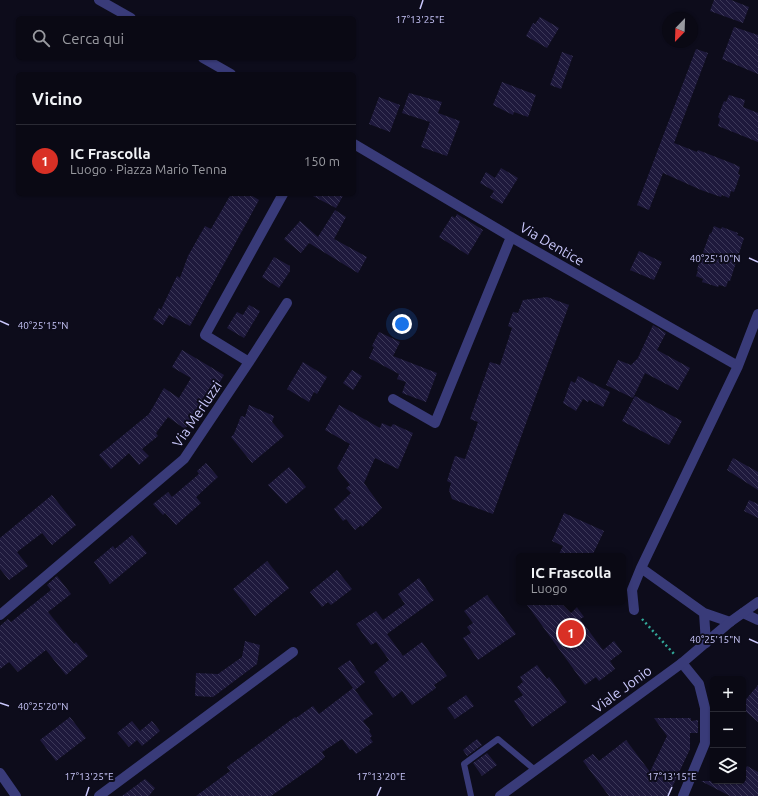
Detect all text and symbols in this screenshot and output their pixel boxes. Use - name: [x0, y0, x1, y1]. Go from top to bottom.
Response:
- north arrow: [662, 12, 698, 48]
- text: 17°13'25"E: [395, 14, 445, 25]
- search box: [16, 16, 356, 60]
- icon: search: [30, 27, 52, 49]
- text: Cerca qui: [62, 30, 124, 47]
- text: Vicino: [32, 89, 82, 108]
- text: IC Frascolla: [70, 145, 151, 162]
- text: 1: [41, 154, 49, 168]
- text: 150 m: [304, 154, 340, 168]
- text: Luogo · Piazza Mario Tenna: [70, 162, 227, 176]
- street label: Via Dentice: [517, 219, 587, 269]
- text: 40°25'10"N: [690, 253, 740, 264]
- your location: [392, 314, 412, 334]
- text: 40°25'15"N: [18, 320, 68, 331]
- street label: Via Merluzzi: [169, 378, 225, 450]
- popup: [516, 553, 626, 605]
- text: IC Frascolla: [531, 564, 611, 581]
- text: Luogo: [531, 581, 567, 595]
- pin: 1: [558, 618, 584, 648]
- text: 40°25'15"N: [690, 634, 740, 645]
- street label: Viale Jonio: [589, 662, 655, 716]
- map controls: [710, 676, 746, 784]
- button: +: [710, 676, 746, 712]
- text: 40°25'20"N: [18, 701, 68, 712]
- button: −: [710, 712, 746, 748]
- button: layers: [710, 748, 746, 784]
- text: 17°13'25"E: [64, 771, 114, 782]
- text: 17°13'20"E: [356, 771, 406, 782]
- text: 17°13'15"E: [647, 771, 697, 782]

